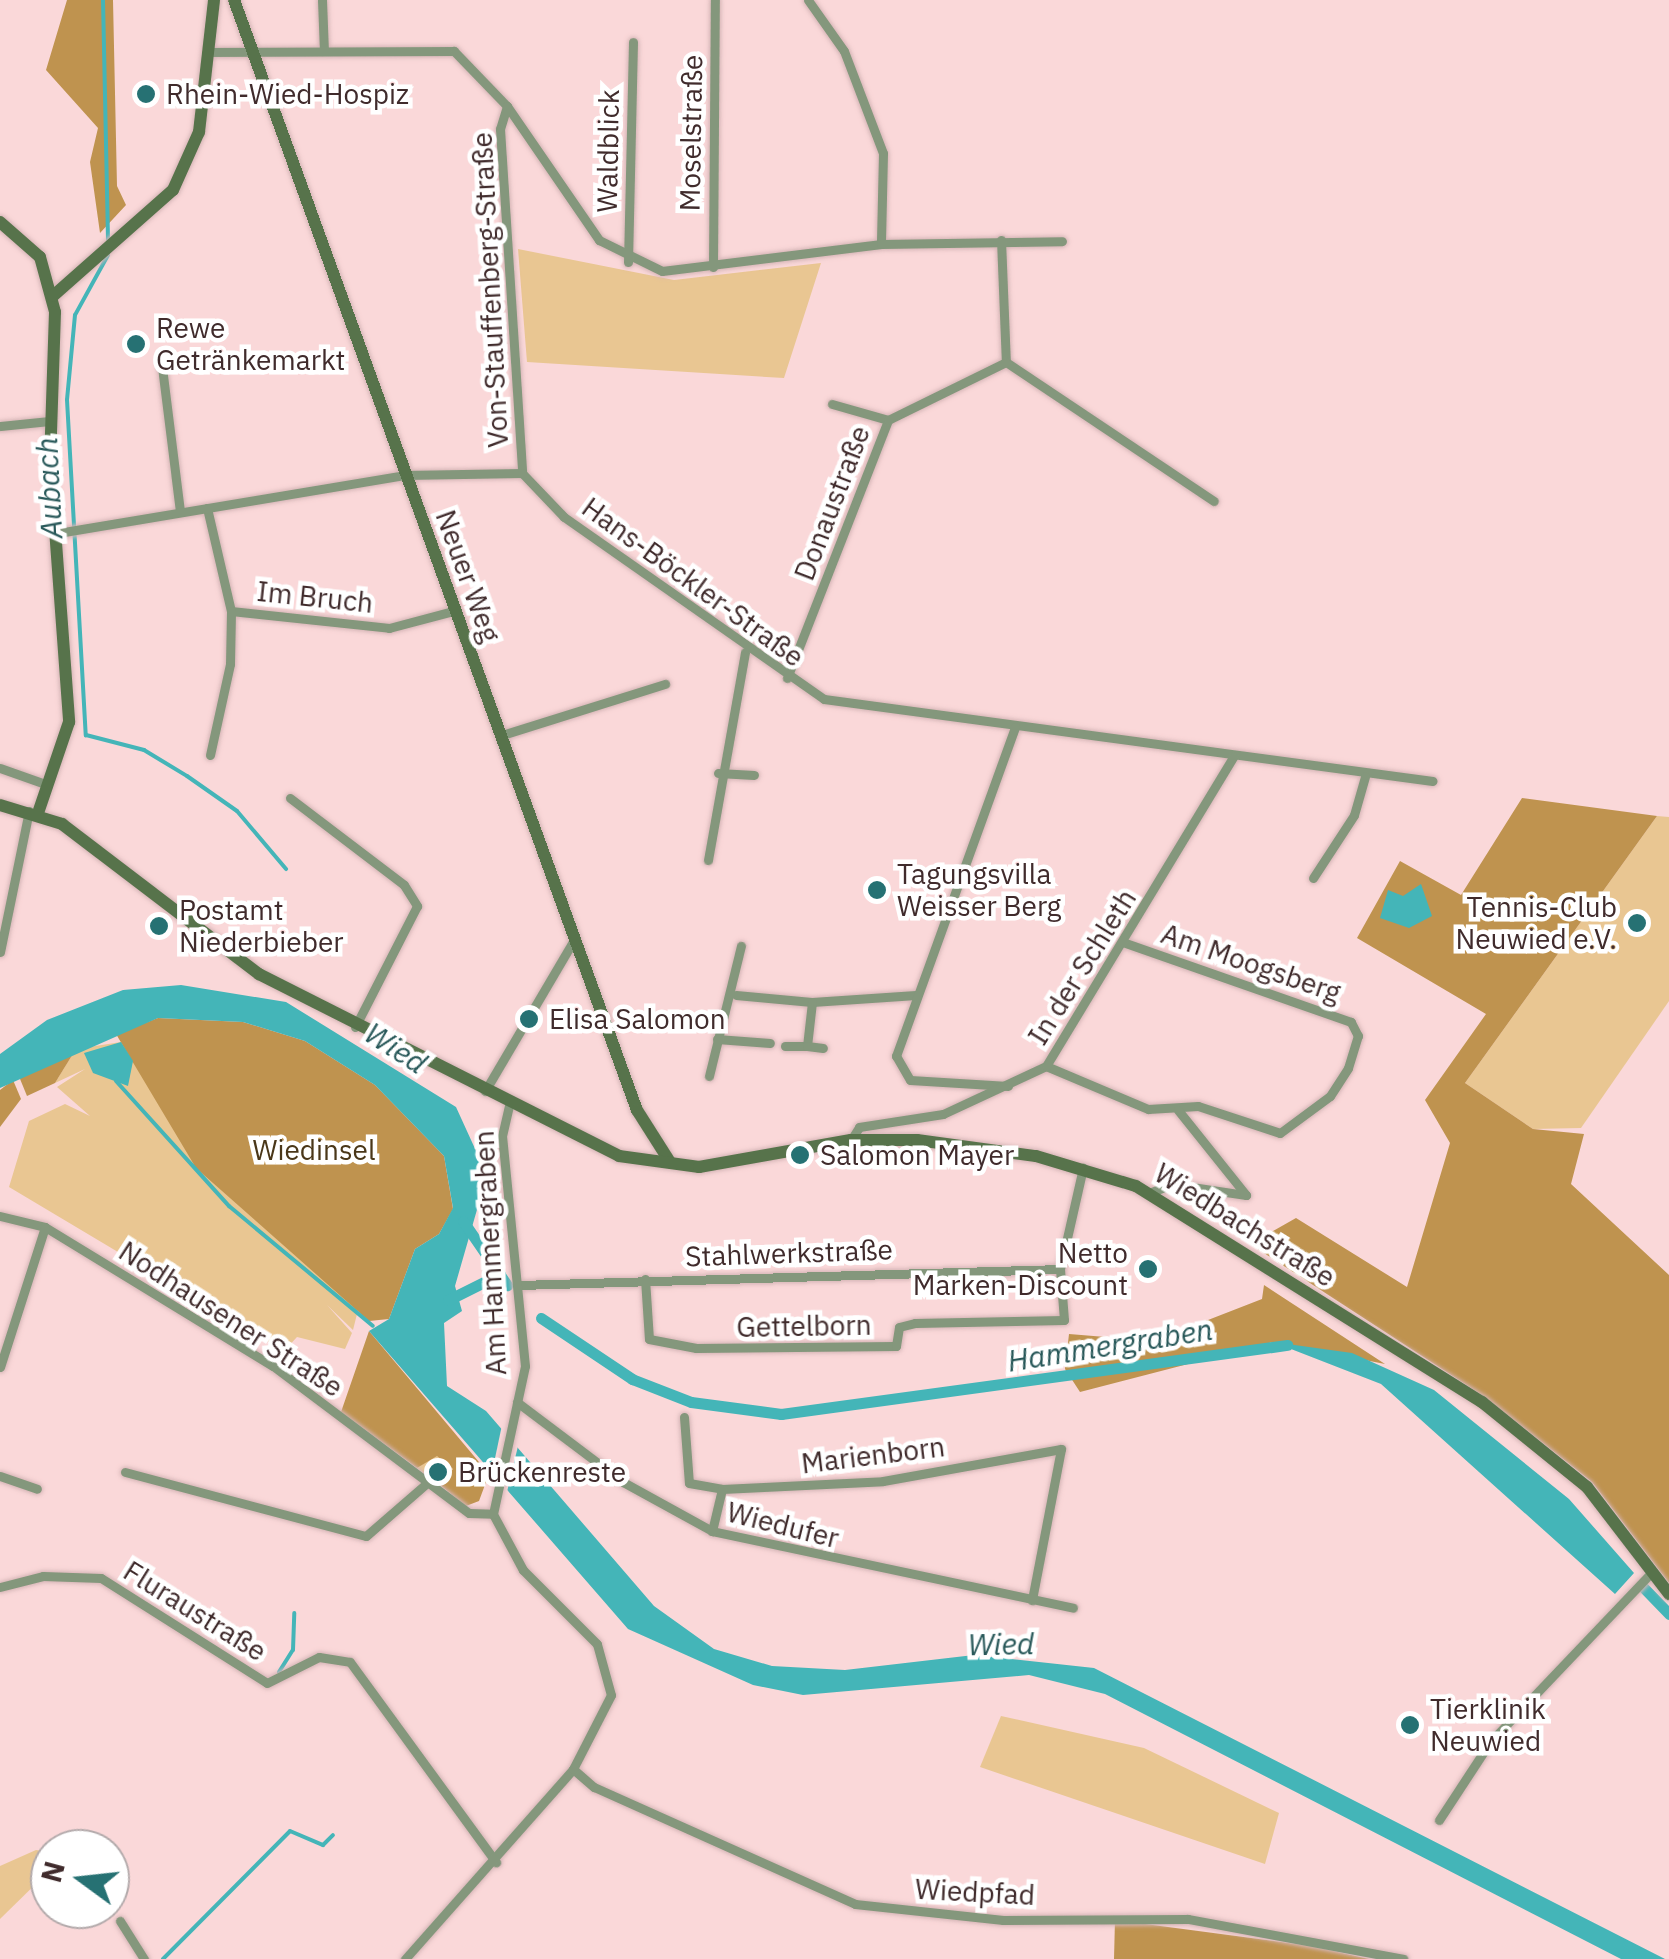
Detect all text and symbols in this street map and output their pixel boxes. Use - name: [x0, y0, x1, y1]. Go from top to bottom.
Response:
- street label: Moselstraße: [673, 54, 709, 212]
- place label: Rhein-Wied-Hospiz: [166, 77, 409, 111]
- marker: Rhein-Wied-Hospiz: [135, 83, 157, 105]
- street label: Waldblick: [590, 89, 626, 213]
- street label: Von-Stauffenberg-Straße: [465, 131, 515, 449]
- place label: Rewe Getränkemarkt: [156, 311, 345, 377]
- marker: Rewe Getränkemarkt: [125, 333, 147, 355]
- street label: Donaustraße: [787, 421, 877, 585]
- water label: Aubach: [28, 436, 70, 540]
- street label: Hans-Böckler-Straße: [576, 490, 810, 674]
- street label: Neuer Weg: [429, 505, 507, 647]
- street label: Im Bruch: [255, 574, 375, 620]
- place label: Tagungsvilla Weisser Berg: [897, 857, 1061, 923]
- marker: Tagungsvilla Weisser Berg: [866, 879, 888, 901]
- street label: In der Schleth: [1021, 883, 1143, 1051]
- place label: Tennis-Club Neuwied e.V.: [1455, 890, 1617, 956]
- place label: Postamt Niederbieber: [179, 893, 344, 959]
- marker: Tennis-Club Neuwied e.V.: [1626, 912, 1648, 934]
- marker: Postamt Niederbieber: [148, 915, 170, 937]
- street label: Am Moogsberg: [1157, 917, 1345, 1009]
- place label: Elisa Salomon: [549, 1002, 726, 1036]
- marker: Elisa Salomon: [518, 1008, 540, 1030]
- water label: Wied: [358, 1015, 434, 1081]
- street label: Am Hammergraben: [467, 1130, 513, 1376]
- park label: Wiedinsel: [252, 1133, 376, 1167]
- place label: Salomon Mayer: [820, 1138, 1014, 1172]
- marker: Salomon Mayer: [789, 1144, 811, 1166]
- street label: Wiedbachstraße: [1149, 1156, 1341, 1294]
- street label: Stahlwerkstraße: [685, 1233, 893, 1273]
- street label: Nodhausener Straße: [113, 1234, 349, 1404]
- place label: Netto Marken-Discount: [913, 1236, 1128, 1302]
- marker: Netto Marken-Discount: [1137, 1258, 1159, 1280]
- street label: Gettelborn: [736, 1308, 872, 1344]
- water label: Hammergraben: [1005, 1311, 1215, 1379]
- street label: Marienborn: [799, 1430, 947, 1480]
- place label: Brückenreste: [458, 1455, 626, 1489]
- marker: Brückenreste: [427, 1461, 449, 1483]
- street label: Wiedufer: [724, 1495, 842, 1555]
- street label: Fluraustraße: [117, 1554, 273, 1668]
- water label: Wied: [967, 1625, 1035, 1663]
- place label: Tierklinik Neuwied: [1430, 1692, 1546, 1758]
- marker: Tierklinik Neuwied: [1399, 1714, 1421, 1736]
- north arrow: [30, 1829, 130, 1929]
- text: N: [32, 1857, 73, 1886]
- street label: Wiedpfad: [914, 1872, 1036, 1912]

